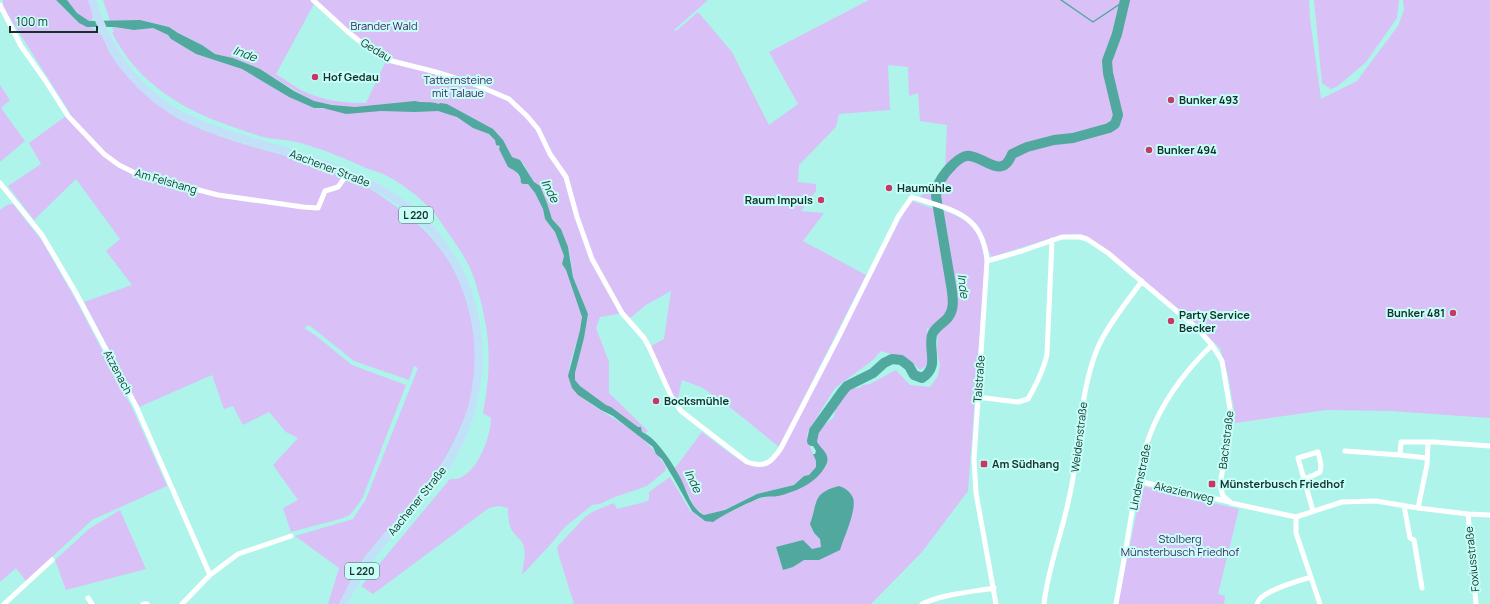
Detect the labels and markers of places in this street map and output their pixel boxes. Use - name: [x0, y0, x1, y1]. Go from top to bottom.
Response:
- place label: Hof Gedau: [323, 69, 379, 84]
- marker: Hof Gedau: [310, 72, 320, 82]
- place label: Bunker 493: [1179, 92, 1238, 107]
- marker: Bunker 493: [1166, 95, 1176, 105]
- place label: Bunker 494: [1157, 142, 1217, 157]
- marker: Bunker 494: [1144, 145, 1154, 155]
- place label: Haumühle: [897, 180, 952, 195]
- marker: Haumühle: [884, 183, 894, 193]
- place label: Raum Impuls: [745, 192, 813, 207]
- marker: Raum Impuls: [816, 195, 826, 205]
- place label: Bunker 481: [1387, 305, 1445, 320]
- place label: Party Service Becker: [1179, 307, 1250, 335]
- marker: Bunker 481: [1448, 308, 1458, 318]
- marker: Party Service Becker: [1166, 316, 1176, 326]
- place label: Bocksmühle: [664, 393, 730, 408]
- marker: Bocksmühle: [651, 396, 661, 406]
- place label: Am Südhang: [992, 456, 1059, 471]
- marker: Am Südhang: [979, 459, 989, 469]
- place label: Münsterbusch Friedhof: [1220, 476, 1345, 491]
- marker: Münsterbusch Friedhof: [1207, 479, 1217, 489]

